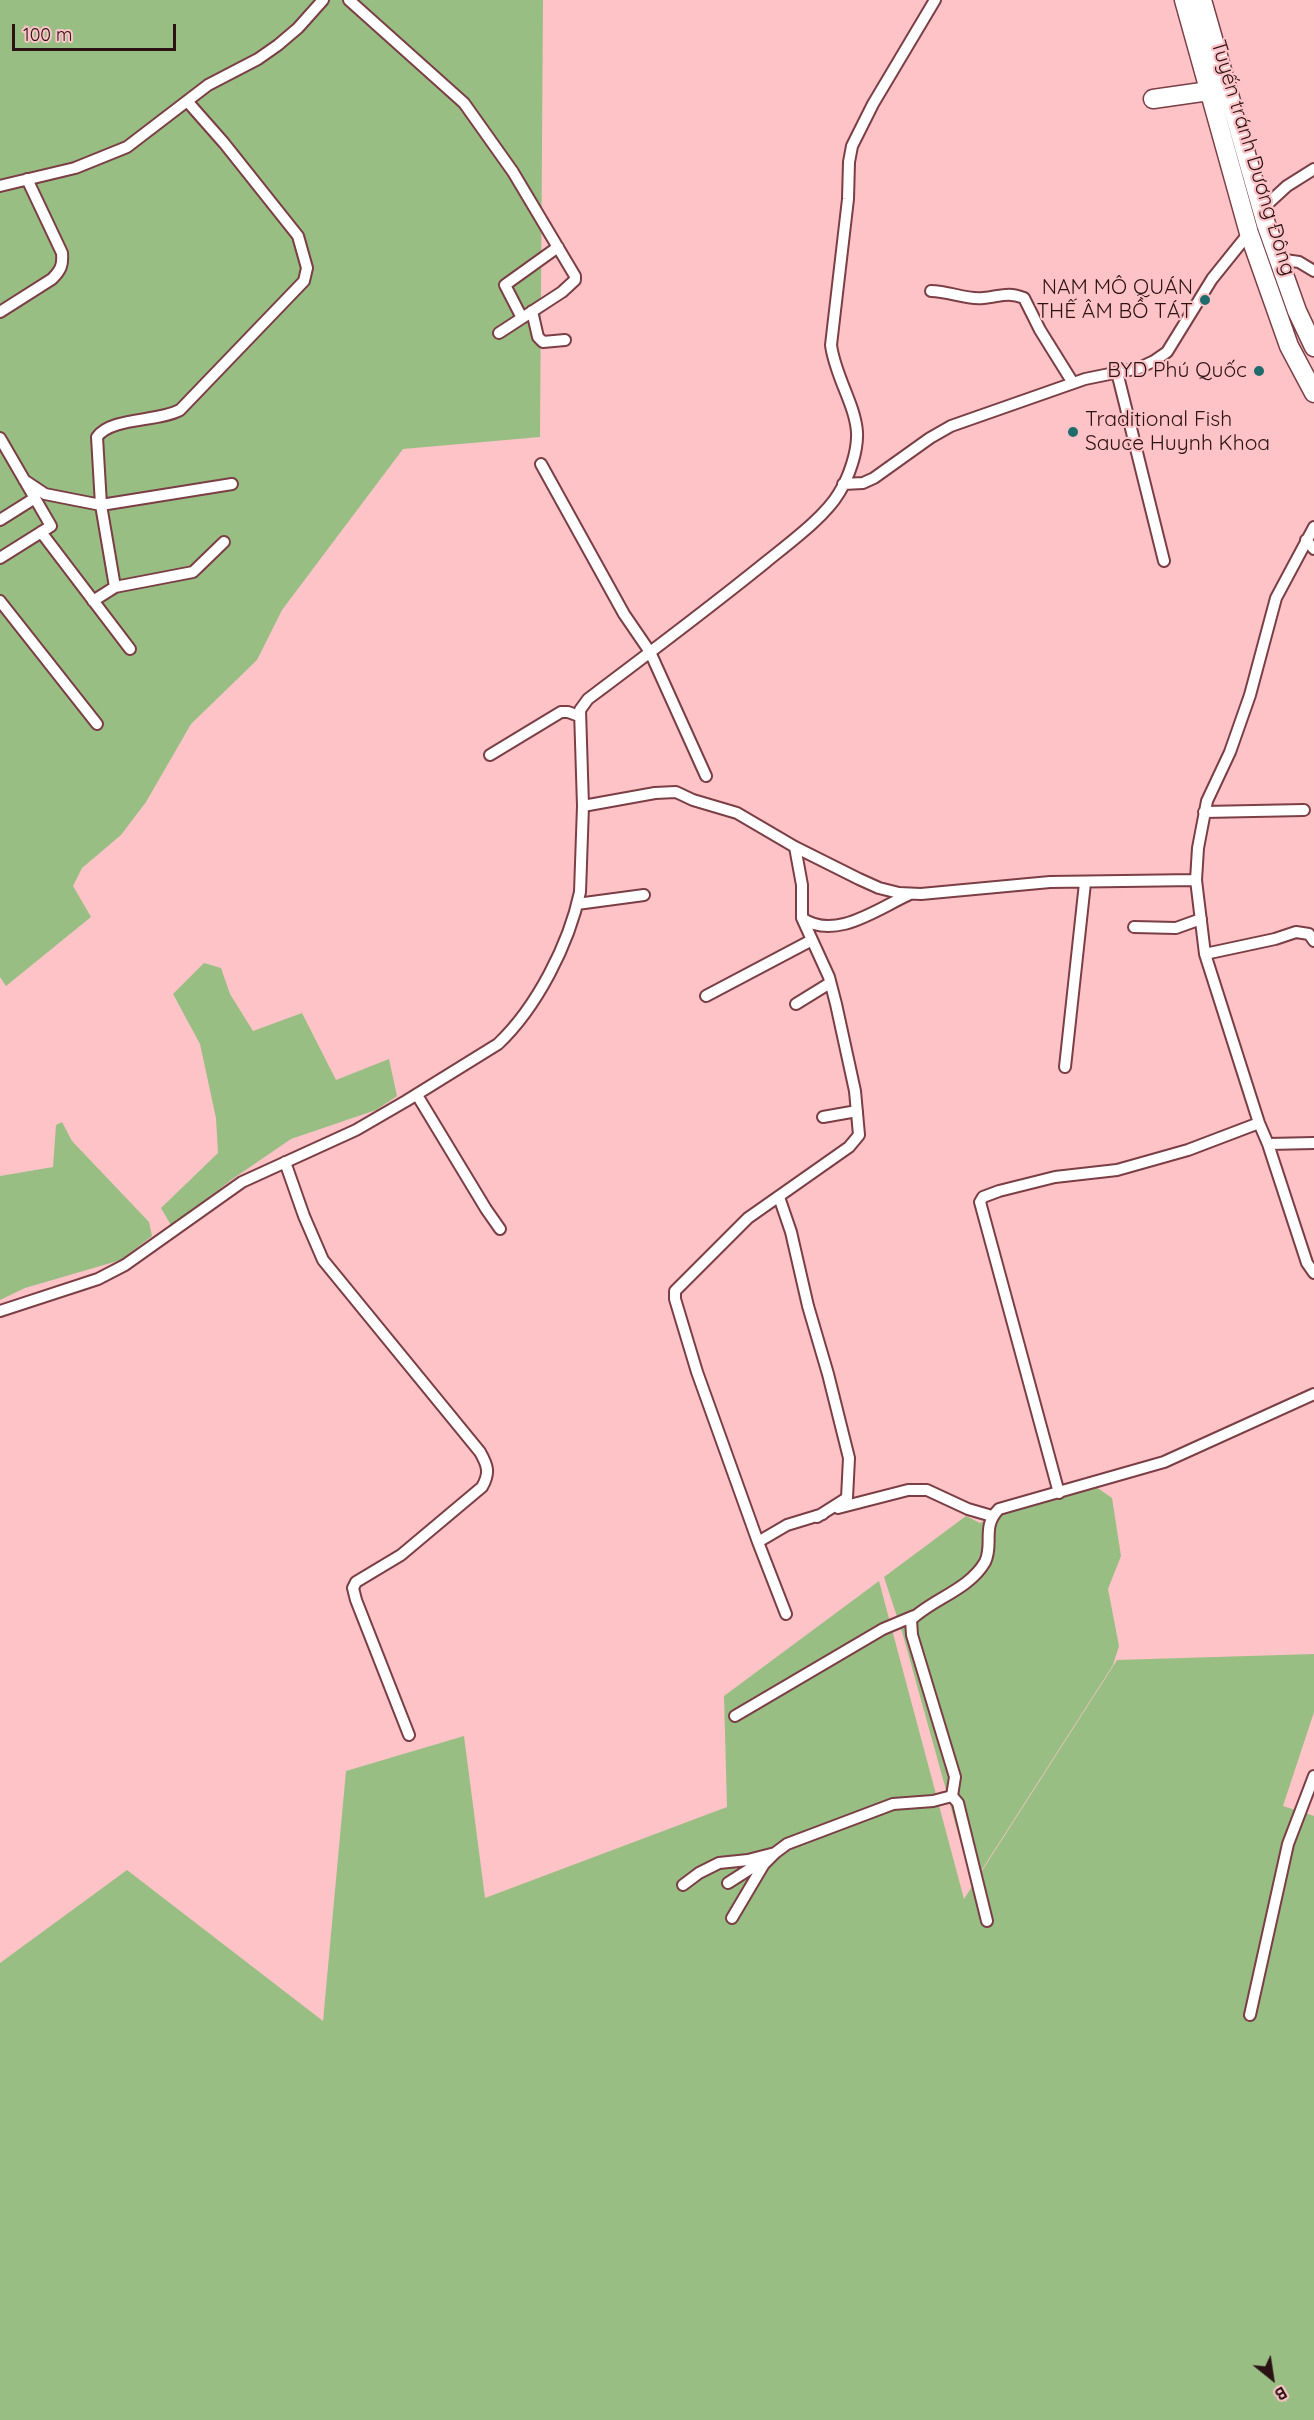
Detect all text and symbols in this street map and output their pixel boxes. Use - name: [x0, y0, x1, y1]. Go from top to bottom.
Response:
- scale bar: [15, 12, 178, 50]
- text: 100 m: [23, 23, 72, 46]
- street label: Tuyến tránh Dương Đông: [1205, 37, 1301, 279]
- place label: NAM MÔ QUÁN THẾ ÂM BỒ TÁT: [1036, 275, 1193, 325]
- marker: NAM MÔ QUÁN THẾ ÂM BỒ TÁT: [1198, 293, 1212, 307]
- place label: BYD Phú Quốc: [1107, 358, 1247, 384]
- marker: BYD Phú Quốc: [1252, 364, 1266, 378]
- place label: Traditional Fish Sauce Huynh Khoa: [1085, 407, 1270, 457]
- marker: Traditional Fish Sauce Huynh Khoa: [1066, 425, 1080, 439]
- north arrow: [1242, 2348, 1302, 2408]
- text: B: [1271, 2382, 1291, 2405]

